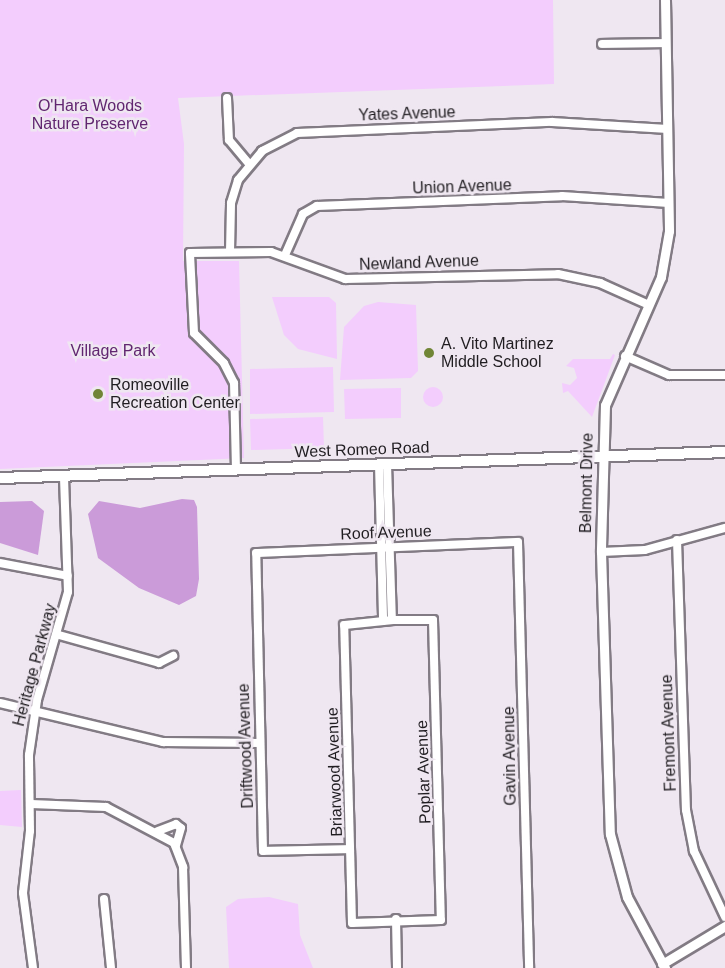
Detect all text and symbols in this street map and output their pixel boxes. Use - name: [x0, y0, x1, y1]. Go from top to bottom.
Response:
- park label: O'Hara Woods Nature Preserve: [32, 96, 148, 134]
- street label: Yates Avenue: [358, 103, 456, 125]
- street label: Union Avenue: [412, 176, 512, 198]
- street label: Newland Avenue: [358, 251, 480, 275]
- place label: A. Vito Martinez Middle School: [441, 334, 554, 372]
- park label: Village Park: [70, 341, 156, 361]
- marker: A. Vito Martinez Middle School: [422, 346, 436, 360]
- place label: Romeoville Recreation Center: [110, 375, 240, 413]
- marker: Romeoville Recreation Center: [91, 387, 105, 401]
- street label: Belmont Drive: [577, 433, 597, 533]
- street label: West Romeo Road: [294, 438, 430, 462]
- street label: Roof Avenue: [340, 522, 432, 544]
- street label: Heritage Parkway: [9, 602, 61, 728]
- street label: Fremont Avenue: [657, 674, 681, 792]
- street label: Driftwood Avenue: [234, 683, 258, 809]
- street label: Briarwood Avenue: [323, 706, 347, 838]
- street label: Gavin Avenue: [500, 706, 520, 806]
- street label: Poplar Avenue: [413, 719, 435, 825]

